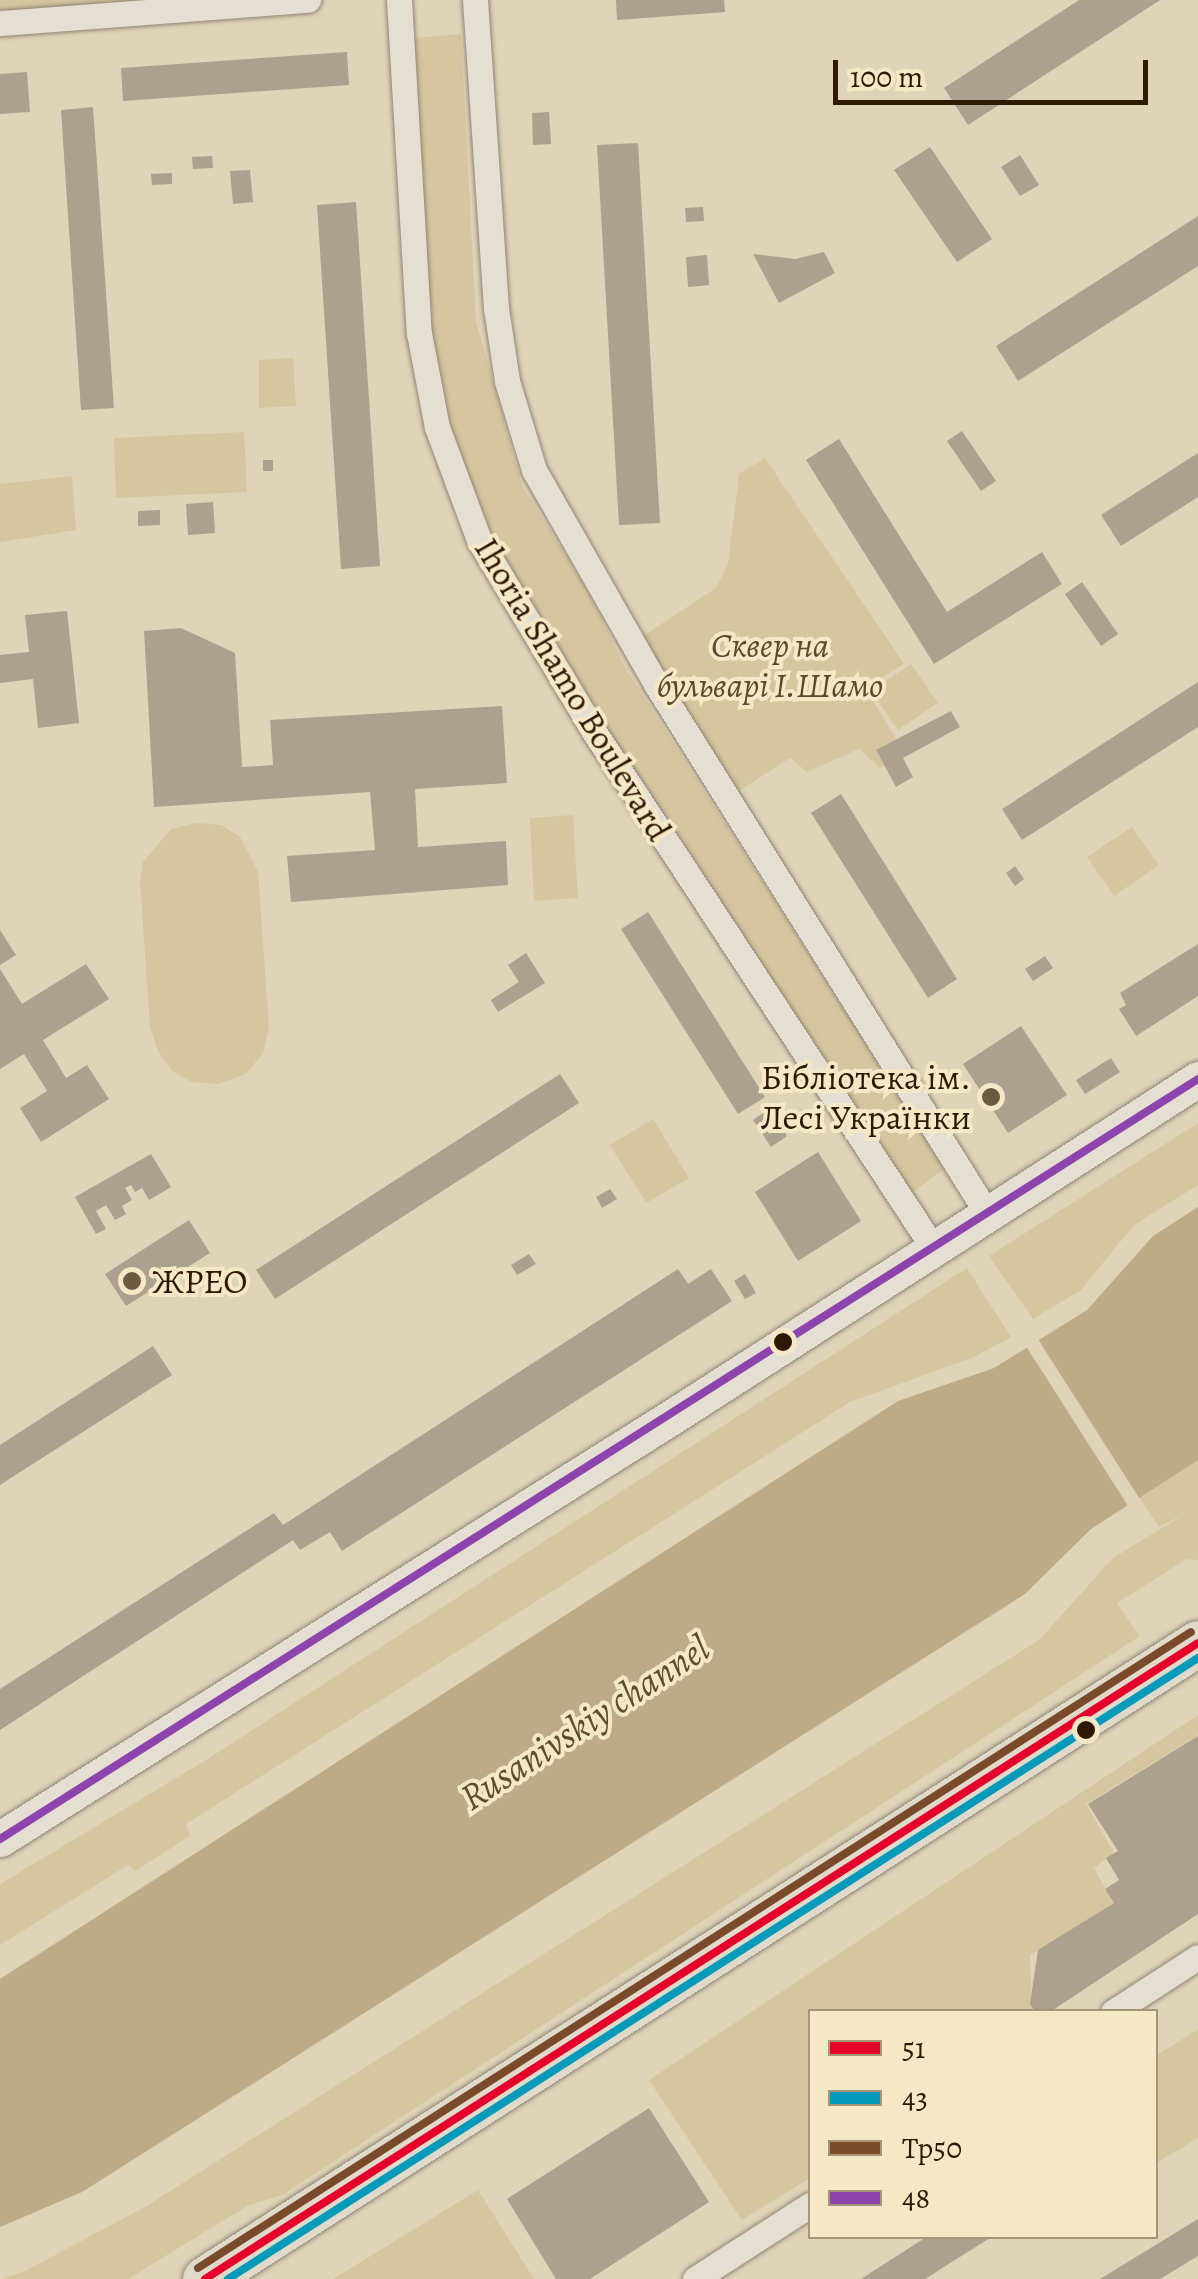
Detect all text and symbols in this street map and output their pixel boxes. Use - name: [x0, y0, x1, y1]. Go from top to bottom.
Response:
- scale bar: [838, 40, 1153, 102]
- text: 100 m: [850, 57, 923, 97]
- street label: Ihoria Shamo Boulevard: [466, 530, 680, 848]
- park label: Сквер на бульварі І.Шамо: [657, 624, 883, 706]
- place label: Бібліотека ім. Лесі Українки: [761, 1056, 971, 1138]
- marker: Бібліотека ім. Лесі Українки: [980, 1086, 1002, 1108]
- place label: ЖРЕО: [152, 1260, 247, 1302]
- marker: ЖРЕО: [121, 1270, 143, 1292]
- unlabelled marker: [773, 1332, 793, 1352]
- water label: Rusanivskiy channel: [452, 1625, 718, 1821]
- unlabelled marker: [1076, 1720, 1096, 1740]
- legend: [808, 2009, 1158, 2239]
- text: 51: [902, 2028, 925, 2068]
- text: 43: [902, 2078, 928, 2118]
- text: Тр50: [902, 2128, 962, 2168]
- text: 48: [902, 2178, 930, 2218]

